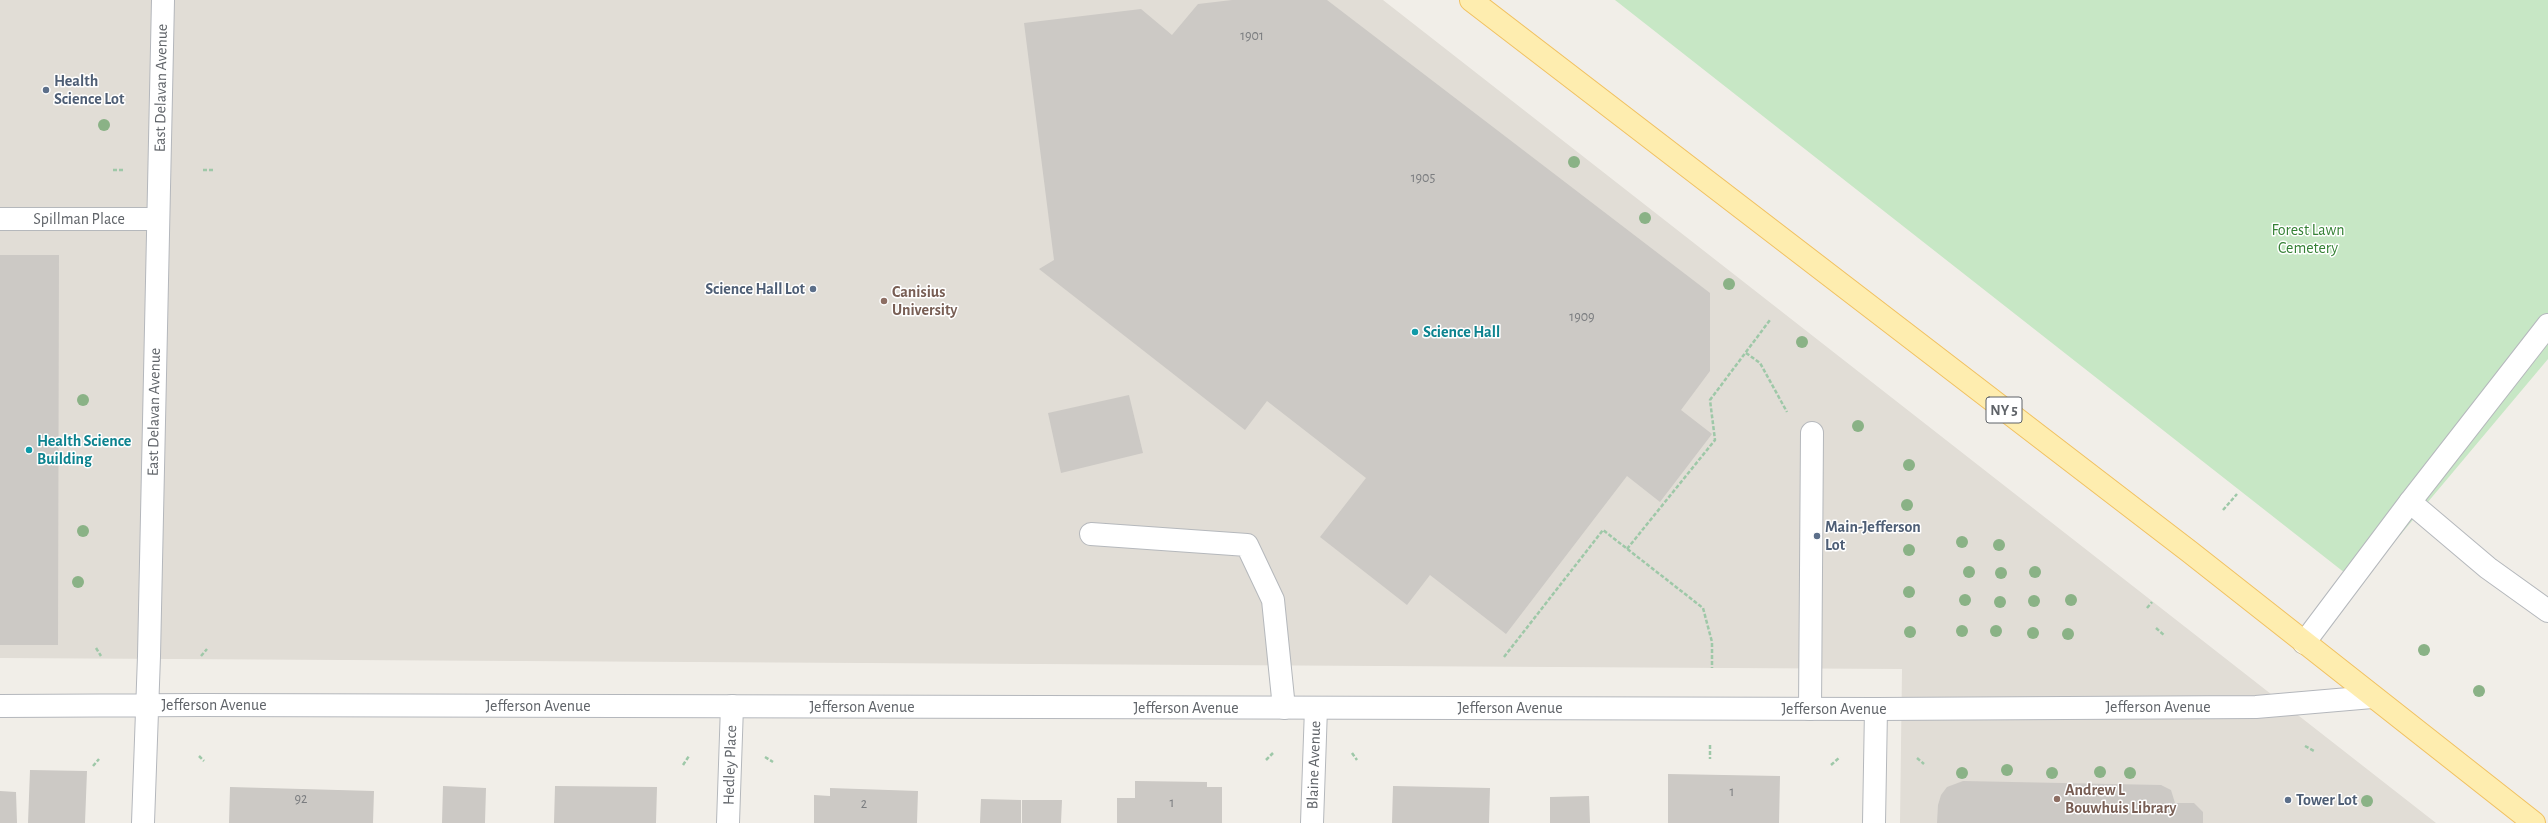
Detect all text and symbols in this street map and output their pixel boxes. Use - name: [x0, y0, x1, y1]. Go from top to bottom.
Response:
- street label: East Delavan Avenue: [150, 24, 172, 152]
- house number: 1901: [1240, 28, 1264, 44]
- place label: Health Science Lot: [54, 71, 124, 109]
- marker: Health Science Lot: [41, 85, 51, 95]
- house number: 1905: [1411, 170, 1435, 186]
- street label: Spillman Place: [33, 209, 125, 229]
- park label: Forest Lawn Cemetery: [2271, 220, 2345, 258]
- place label: Science Hall Lot: [705, 279, 805, 299]
- place label: Canisius University: [892, 282, 958, 320]
- marker: Science Hall Lot: [808, 284, 818, 294]
- marker: Canisius University: [879, 296, 889, 306]
- house number: 1909: [1569, 309, 1595, 325]
- place label: Science Hall: [1423, 322, 1500, 342]
- marker: Science Hall: [1410, 327, 1420, 337]
- street label: East Delavan Avenue: [143, 348, 165, 476]
- road number: NY 5: [1986, 397, 2022, 423]
- place label: Health Science Building: [37, 431, 131, 469]
- marker: Health Science Building: [24, 445, 34, 455]
- place label: Main-Jefferson Lot: [1825, 517, 1921, 555]
- marker: Main-Jefferson Lot: [1812, 531, 1822, 541]
- street label: Jefferson Avenue: [161, 695, 267, 715]
- street label: Jefferson Avenue: [485, 696, 591, 716]
- street label: Jefferson Avenue: [809, 697, 915, 717]
- street label: Jefferson Avenue: [2105, 697, 2211, 717]
- street label: Jefferson Avenue: [1133, 698, 1239, 718]
- street label: Jefferson Avenue: [1457, 698, 1563, 718]
- street label: Jefferson Avenue: [1781, 699, 1887, 719]
- street label: Blaine Avenue: [1303, 720, 1325, 810]
- street label: Hedley Place: [719, 725, 741, 805]
- place label: Andrew L Bouwhuis Library: [2065, 780, 2176, 818]
- house number: 1: [1730, 784, 1734, 800]
- place label: Tower Lot: [2296, 790, 2357, 810]
- house number: 92: [295, 791, 307, 807]
- marker: Andrew L Bouwhuis Library: [2052, 794, 2062, 804]
- house number: 1: [1170, 795, 1174, 811]
- marker: Tower Lot: [2283, 795, 2293, 805]
- house number: 2: [861, 796, 867, 812]

